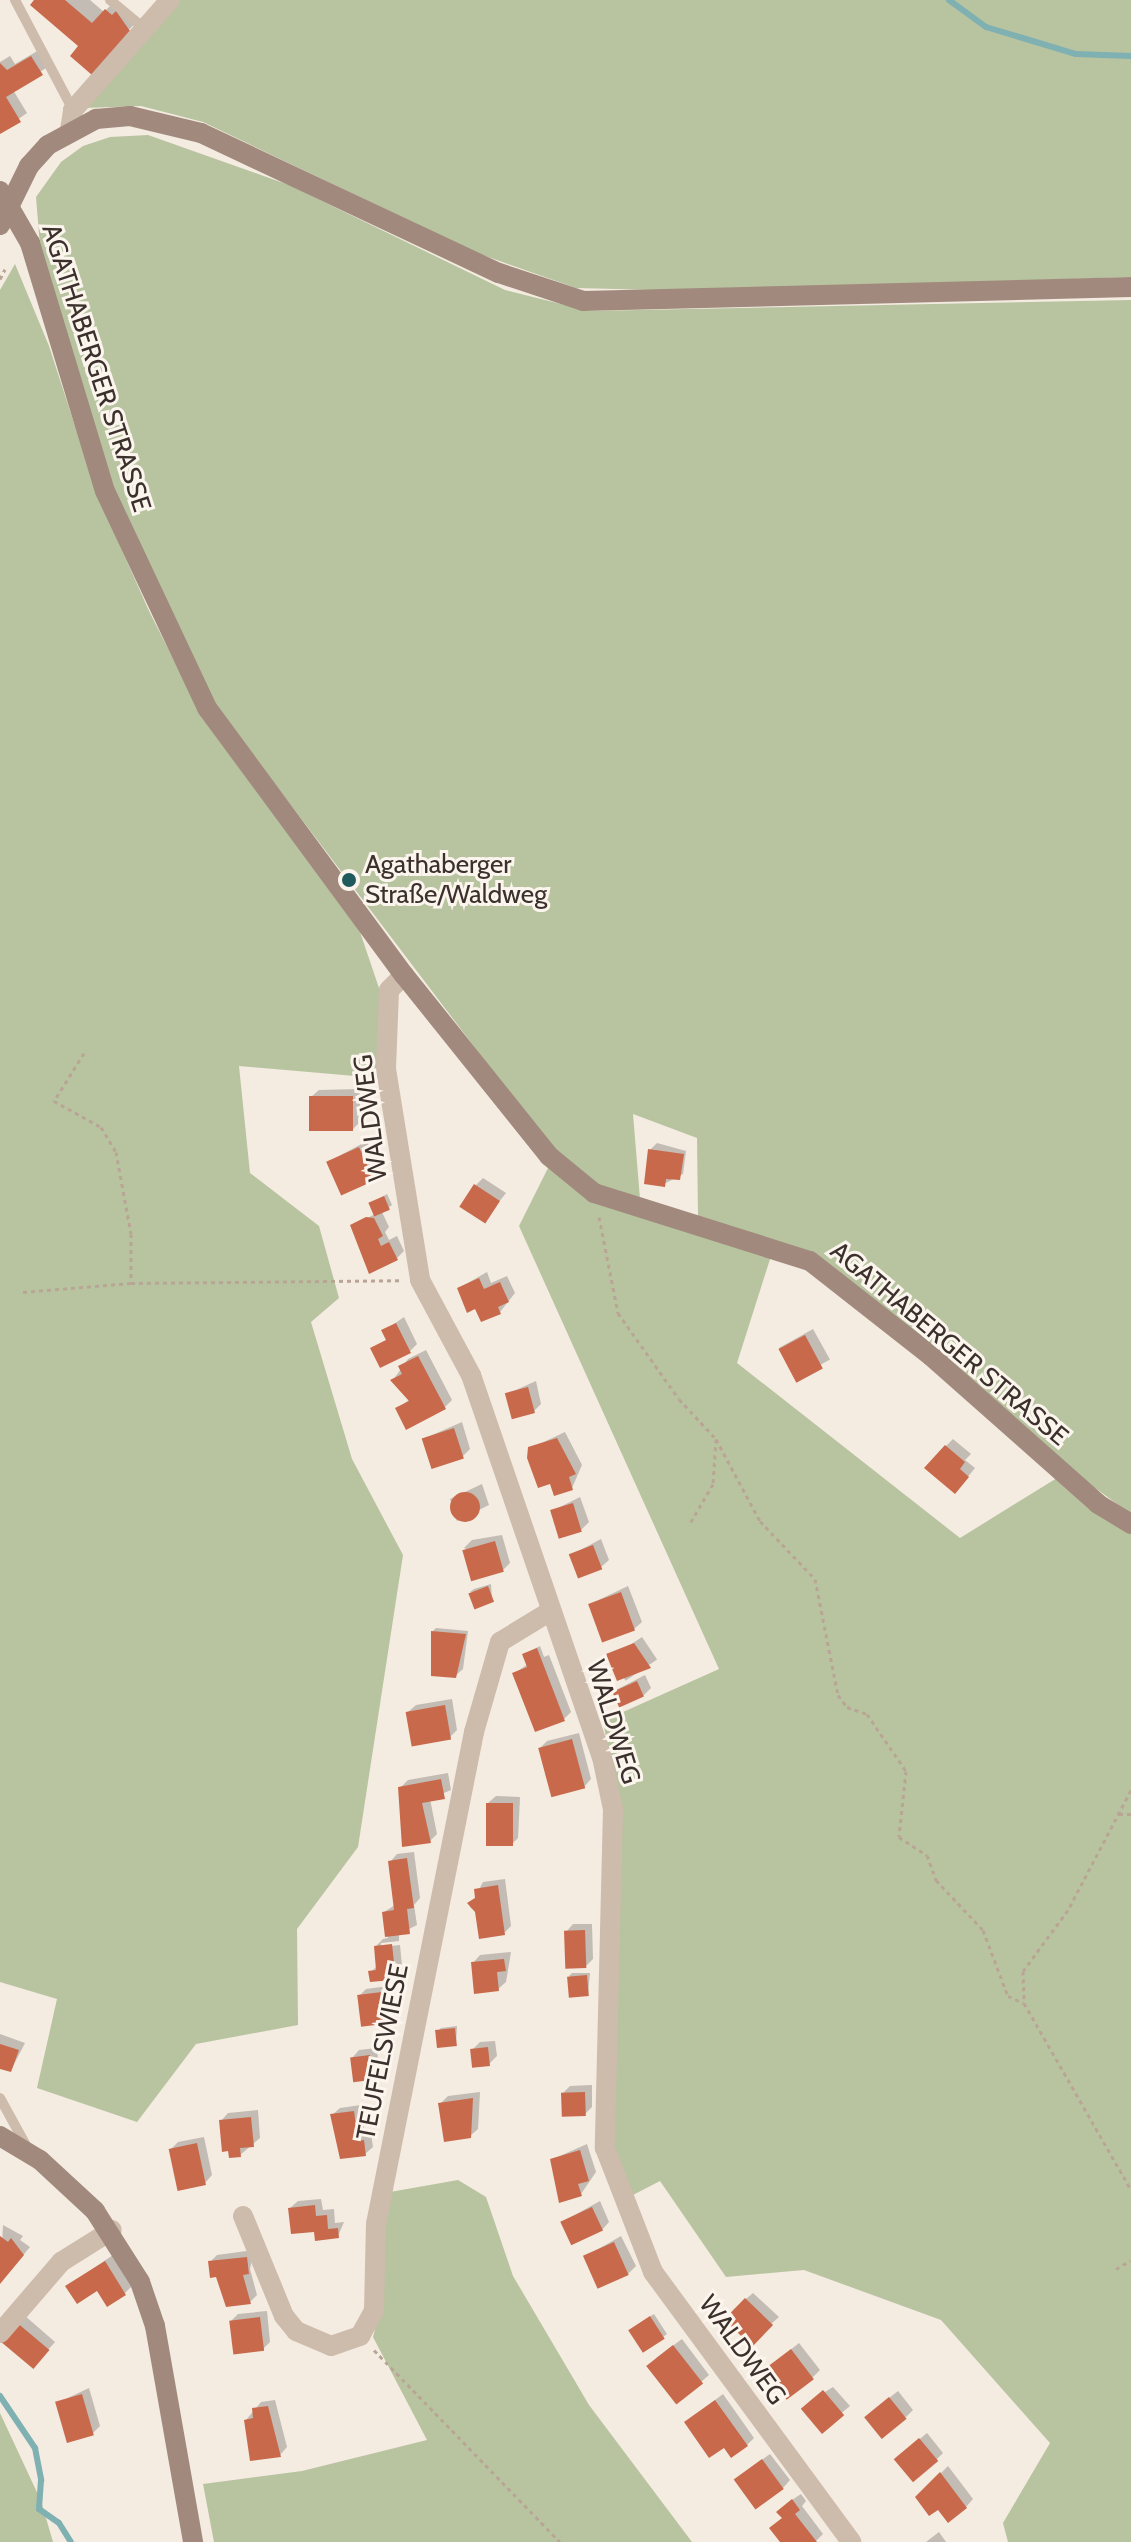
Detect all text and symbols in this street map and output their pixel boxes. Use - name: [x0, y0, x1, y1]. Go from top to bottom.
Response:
- street label: AGATHABERGER STRASSE: [35, 220, 157, 516]
- place label: Agathaberger Straße/Waldweg: [365, 849, 547, 910]
- marker: Agathaberger Straße/Waldweg: [340, 871, 358, 889]
- street label: WALDWEG: [348, 1053, 394, 1183]
- street label: AGATHABERGER STRASSE: [824, 1235, 1074, 1453]
- street label: WALDWEG: [579, 1656, 647, 1788]
- street label: TEUFELSWIESE: [351, 1961, 415, 2143]
- street label: WALDWEG: [692, 2289, 792, 2411]

